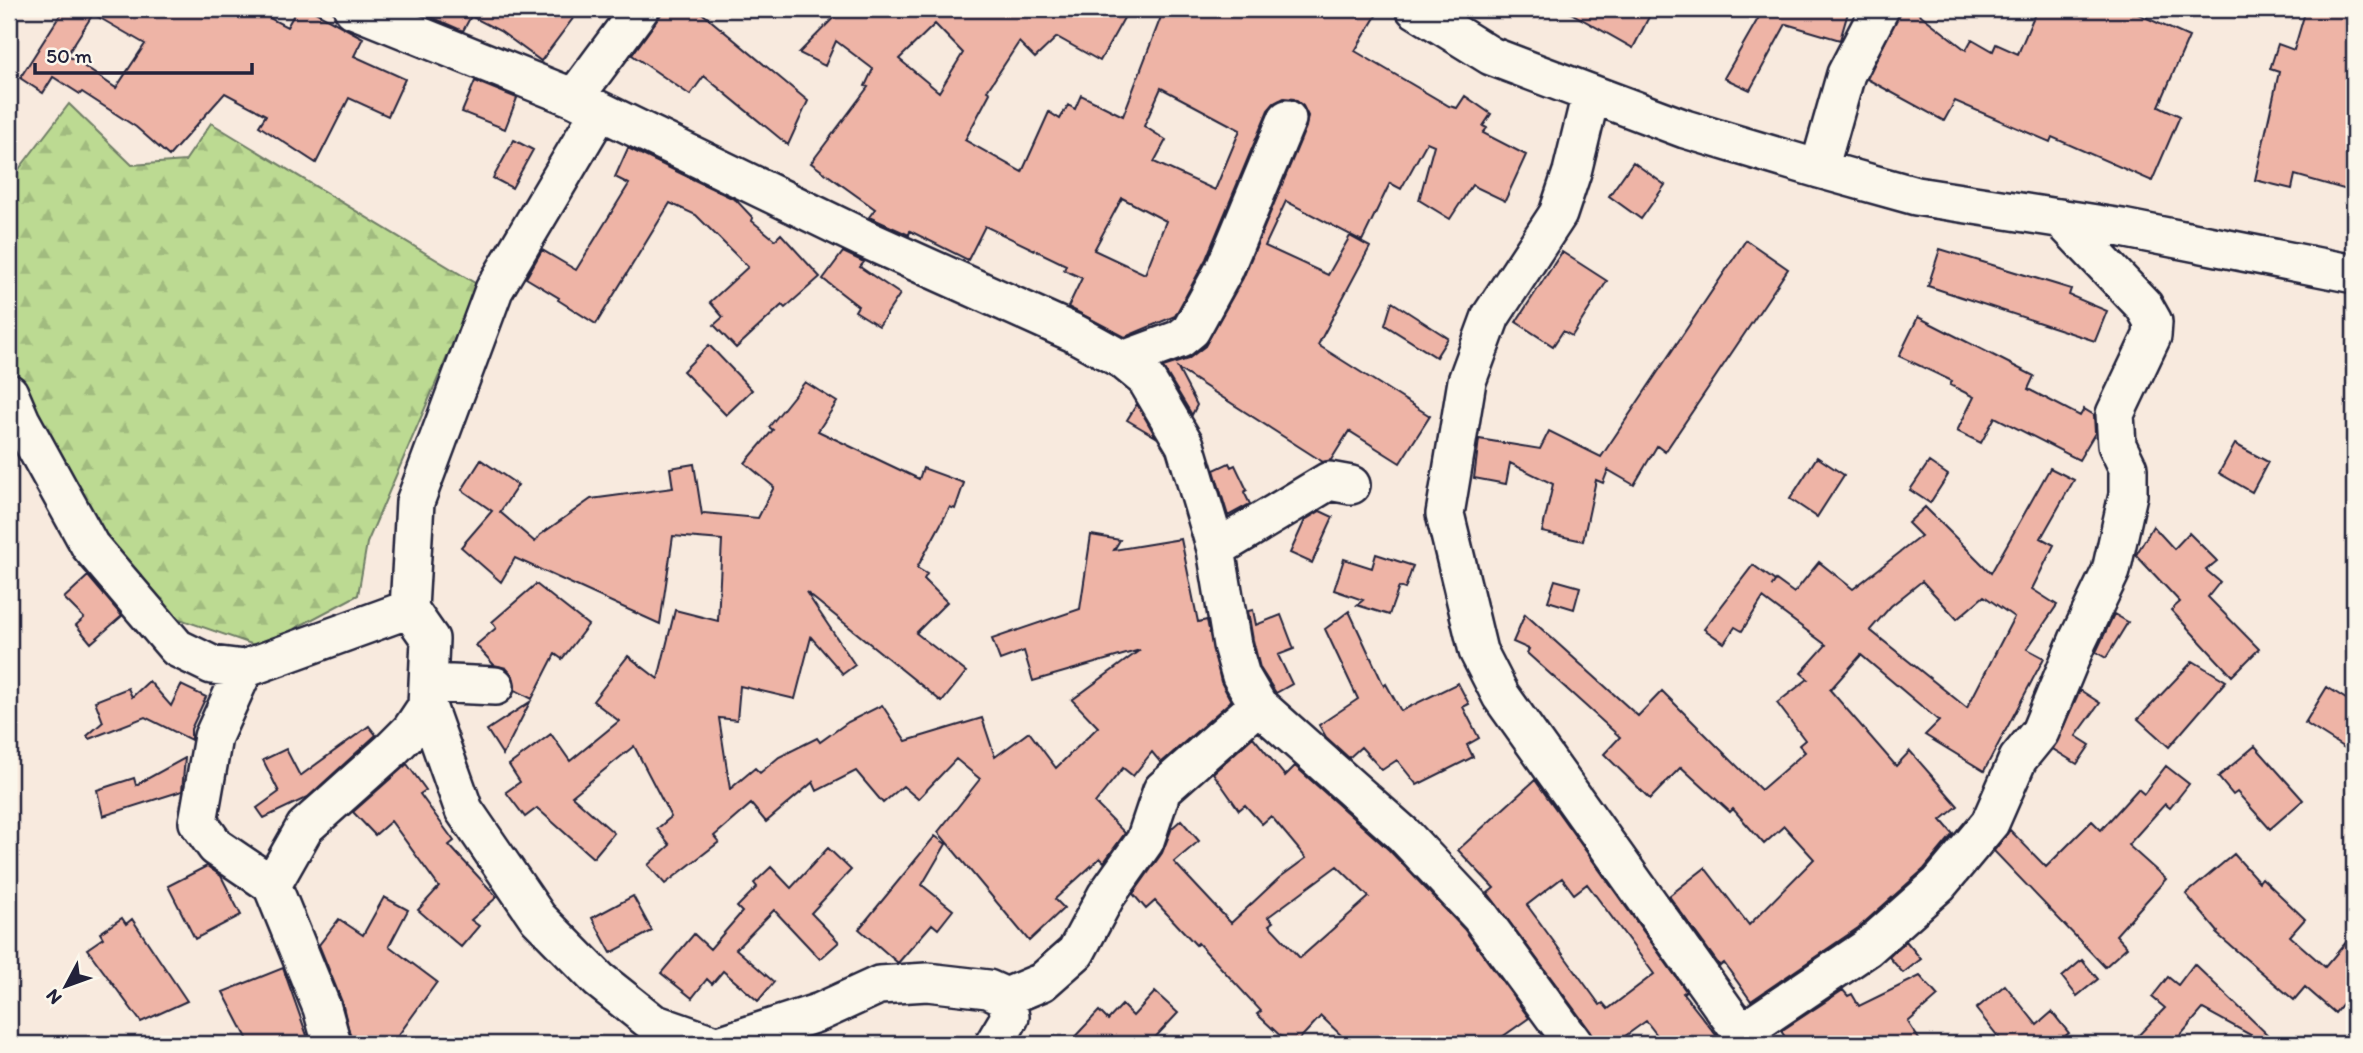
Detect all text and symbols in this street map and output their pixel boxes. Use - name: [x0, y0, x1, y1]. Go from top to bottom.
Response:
- scale bar: [35, 32, 252, 76]
- text: 50 m: [46, 43, 93, 68]
- north arrow: [32, 951, 102, 1021]
- text: N: [41, 984, 66, 1009]

